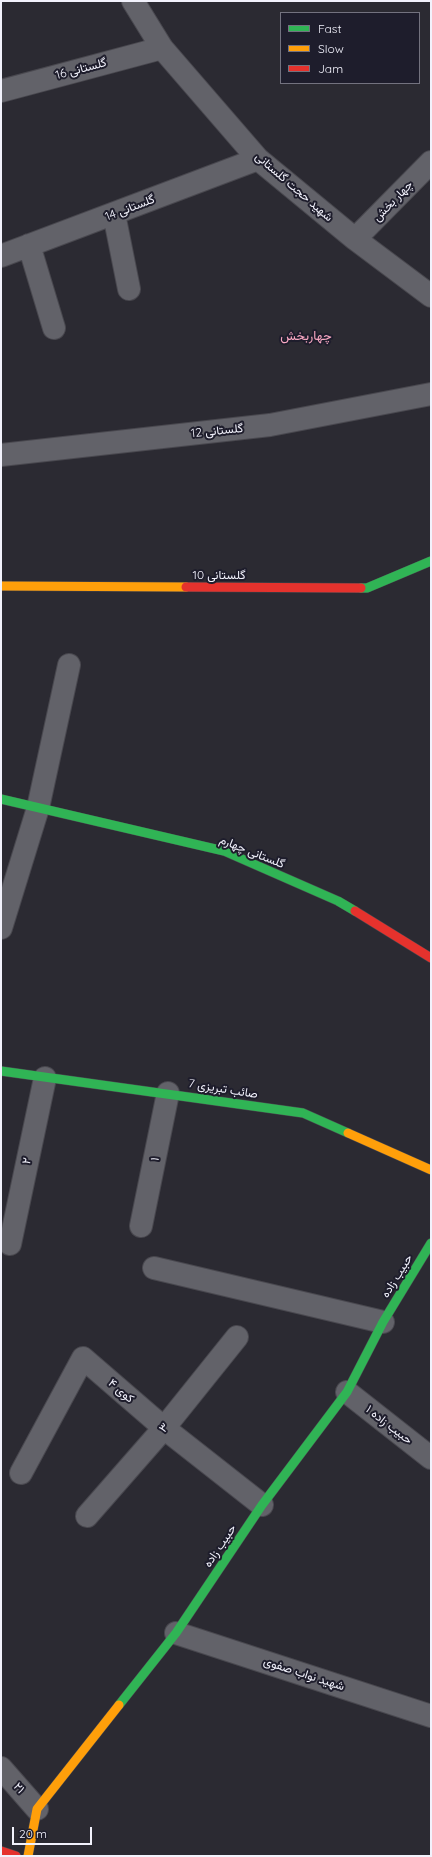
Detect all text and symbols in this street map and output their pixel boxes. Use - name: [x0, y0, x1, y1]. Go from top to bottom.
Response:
- legend: [280, 12, 420, 84]
- text: Fast: [318, 21, 342, 36]
- text: Slow: [318, 41, 344, 56]
- street label: گلستانی 16: [54, 55, 108, 83]
- text: Jam: [318, 61, 343, 76]
- street label: شهید حجت گلستانی: [252, 149, 336, 225]
- street label: چهار بخش: [370, 178, 416, 224]
- street label: گلستانی 14: [103, 192, 157, 224]
- district label: چهاربخش: [280, 328, 332, 344]
- street label: گلستانی 12: [190, 421, 244, 441]
- street label: گلستانی 10: [192, 568, 246, 582]
- street label: گلستانی چهارم: [217, 832, 287, 872]
- street label: صائب تبریزی 7: [187, 1076, 259, 1102]
- street label: ۲: [19, 1156, 35, 1166]
- street label: ۱: [148, 1156, 162, 1162]
- street label: حبیب زاده: [378, 1252, 416, 1300]
- street label: کوی ۴: [105, 1376, 137, 1406]
- street label: حبیب زاده ۱: [363, 1402, 415, 1448]
- street label: ۳: [156, 1420, 172, 1436]
- street label: حبیب زاده: [201, 1522, 239, 1570]
- street label: شهید نواب صفوی: [262, 1654, 346, 1694]
- street label: ۲۱: [10, 1780, 28, 1796]
- scale bar: [14, 1819, 94, 1845]
- text: 20 m: [19, 1826, 47, 1841]

